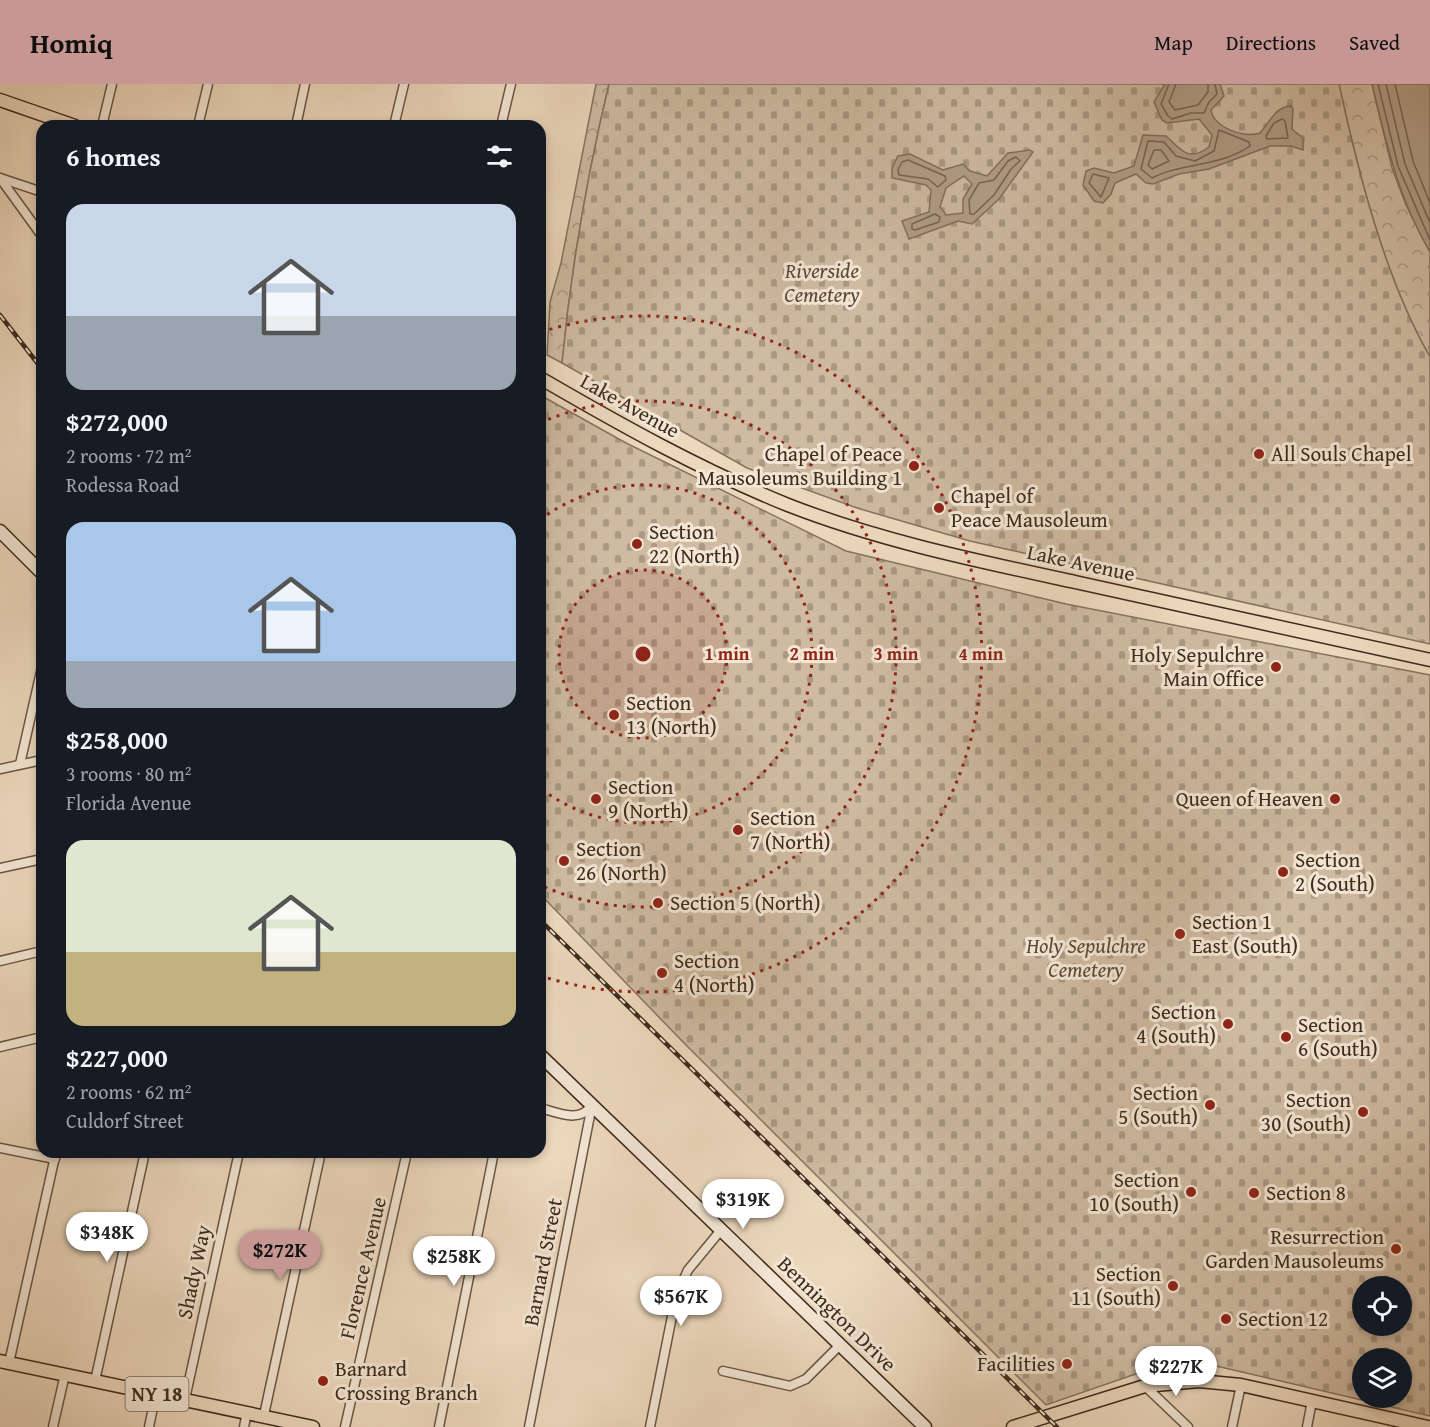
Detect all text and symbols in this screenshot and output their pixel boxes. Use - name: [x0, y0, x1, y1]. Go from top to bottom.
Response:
- text: Homiq: [30, 22, 113, 63]
- text: Map: [1154, 27, 1193, 58]
- text: Directions: [1226, 27, 1316, 58]
- text: Saved: [1349, 27, 1400, 58]
- text: 6 homes: [66, 137, 161, 176]
- icon: filters: [483, 140, 516, 173]
- icon: home: [237, 243, 345, 351]
- park label: Riverside Cemetery: [784, 255, 860, 310]
- street label: Lake Avenue: [575, 365, 686, 446]
- text: $272,000: [66, 402, 168, 441]
- place label: Chapel of Peace Mausoleums Building 1: [698, 438, 902, 493]
- place label: All Souls Chapel: [1271, 438, 1412, 469]
- text: 2 rooms · 72 m²: [66, 441, 192, 470]
- marker: All Souls Chapel: [1252, 447, 1266, 461]
- marker: Chapel of Peace Mausoleums Building 1: [907, 459, 921, 473]
- text: Rodessa Road: [66, 470, 179, 499]
- place label: Chapel of Peace Mausoleum: [951, 480, 1108, 535]
- marker: Chapel of Peace Mausoleum: [932, 501, 946, 515]
- place label: Section 22 (North): [649, 516, 740, 571]
- street label: Lake Avenue: [1024, 536, 1138, 589]
- marker: Section 22 (North): [630, 537, 644, 551]
- icon: home: [237, 561, 345, 669]
- place label: Holy Sepulchre Main Office: [1131, 639, 1264, 694]
- text: 1 min: [705, 640, 750, 667]
- text: 2 min: [790, 640, 835, 667]
- text: 3 min: [874, 640, 919, 667]
- text: 4 min: [959, 640, 1004, 667]
- centre of rings: [633, 644, 653, 664]
- marker: Holy Sepulchre Main Office: [1269, 660, 1283, 674]
- place label: Section 13 (North): [626, 687, 717, 742]
- marker: Section 13 (North): [607, 708, 621, 722]
- text: $258,000: [66, 720, 168, 759]
- text: 3 rooms · 80 m²: [66, 759, 192, 788]
- place label: Section 9 (North): [608, 771, 689, 826]
- place label: Queen of Heaven: [1176, 783, 1323, 814]
- text: Florida Avenue: [66, 788, 191, 817]
- marker: Section 9 (North): [589, 792, 603, 806]
- marker: Queen of Heaven: [1328, 792, 1342, 806]
- place label: Section 7 (North): [750, 802, 831, 857]
- marker: Section 7 (North): [731, 823, 745, 837]
- place label: Section 26 (North): [576, 833, 667, 888]
- place label: Section 2 (South): [1295, 844, 1375, 899]
- marker: Section 26 (North): [557, 854, 571, 868]
- marker: Section 2 (South): [1276, 865, 1290, 879]
- icon: home: [237, 879, 345, 987]
- place label: Section 5 (North): [670, 887, 820, 918]
- marker: Section 5 (North): [651, 896, 665, 910]
- place label: Section 1 East (South): [1192, 906, 1298, 961]
- marker: Section 1 East (South): [1173, 927, 1187, 941]
- park label: Holy Sepulchre Cemetery: [1025, 930, 1146, 985]
- place label: Section 4 (North): [674, 945, 755, 1000]
- marker: Section 4 (North): [655, 966, 669, 980]
- place label: Section 4 (South): [1136, 996, 1216, 1051]
- place label: Section 6 (South): [1298, 1009, 1378, 1064]
- marker: Section 4 (South): [1221, 1017, 1235, 1031]
- marker: Section 6 (South): [1279, 1030, 1293, 1044]
- text: $227,000: [66, 1038, 168, 1077]
- text: 2 rooms · 62 m²: [66, 1077, 192, 1106]
- place label: Section 5 (South): [1118, 1077, 1198, 1132]
- place label: Section 30 (South): [1261, 1084, 1351, 1139]
- marker: Section 5 (South): [1203, 1098, 1217, 1112]
- marker: Section 30 (South): [1356, 1105, 1370, 1119]
- text: Culdorf Street: [66, 1106, 184, 1135]
- place label: Section 10 (South): [1089, 1164, 1179, 1219]
- place label: Section 8: [1266, 1177, 1346, 1208]
- pin: $319K: [701, 1179, 785, 1230]
- text: $319K: [716, 1184, 770, 1213]
- marker: Section 10 (South): [1184, 1185, 1198, 1199]
- marker: Section 8: [1247, 1186, 1261, 1200]
- street label: Florence Avenue: [331, 1194, 394, 1342]
- street label: Barnard Street: [515, 1195, 570, 1328]
- pin: $348K: [65, 1212, 149, 1263]
- text: $348K: [80, 1217, 134, 1246]
- street label: Shady Way: [168, 1221, 219, 1322]
- place label: Resurrection Garden Mausoleums: [1206, 1221, 1384, 1276]
- pin: $272K: [238, 1230, 322, 1281]
- text: $272K: [253, 1235, 307, 1264]
- pin: $258K: [412, 1236, 496, 1287]
- text: $258K: [427, 1241, 481, 1270]
- marker: Resurrection Garden Mausoleums: [1389, 1242, 1403, 1256]
- street label: Bennington Drive: [771, 1249, 904, 1379]
- place label: Section 11 (South): [1071, 1258, 1161, 1313]
- pin: $567K: [639, 1276, 723, 1327]
- map controls: [1352, 1276, 1412, 1408]
- button: locate: [1352, 1276, 1412, 1336]
- marker: Section 11 (South): [1166, 1279, 1180, 1293]
- text: $567K: [654, 1281, 708, 1310]
- place label: Section 12: [1238, 1303, 1328, 1334]
- marker: Section 12: [1219, 1312, 1233, 1326]
- pin: $227K: [1134, 1346, 1218, 1397]
- place label: Facilities: [977, 1348, 1055, 1379]
- button: layers: [1352, 1348, 1412, 1408]
- text: $227K: [1149, 1351, 1203, 1380]
- place label: Barnard Crossing Branch: [335, 1353, 478, 1408]
- marker: Facilities: [1060, 1357, 1074, 1371]
- marker: Barnard Crossing Branch: [316, 1374, 330, 1388]
- road number: NY 18: [126, 1377, 188, 1411]

